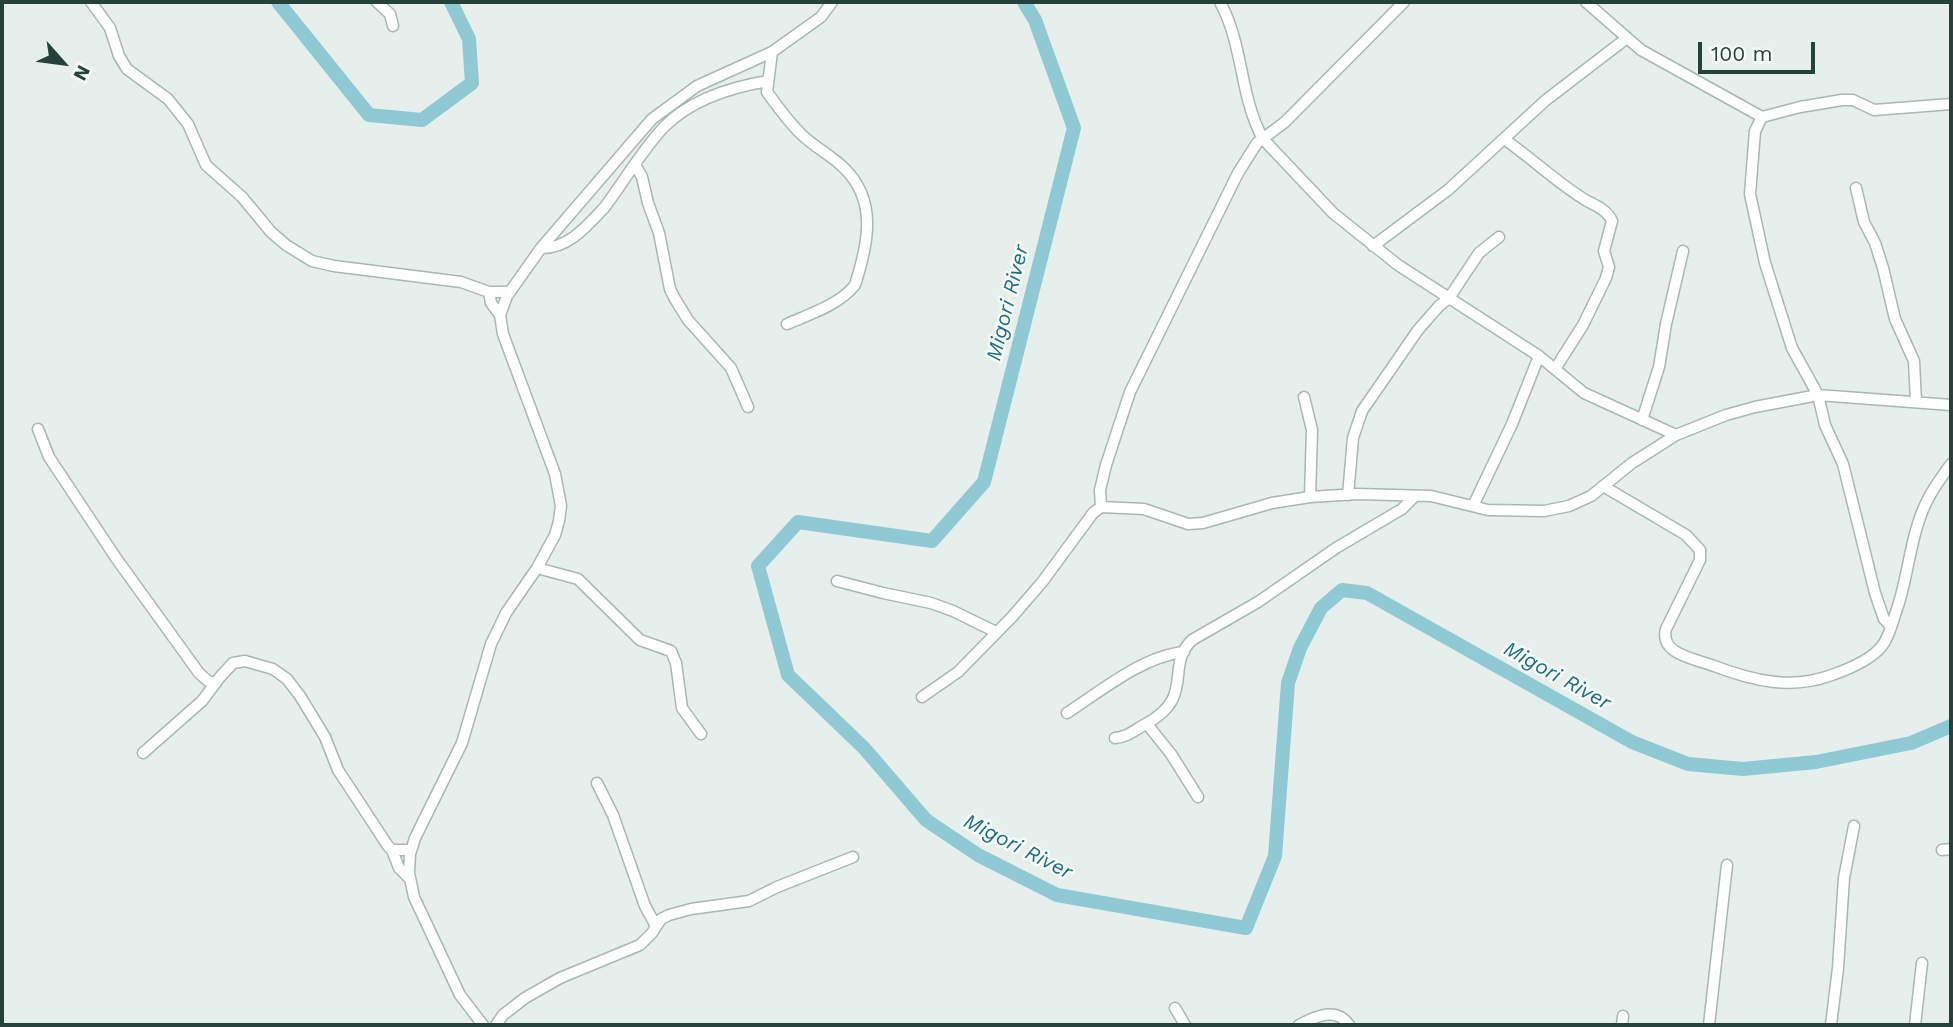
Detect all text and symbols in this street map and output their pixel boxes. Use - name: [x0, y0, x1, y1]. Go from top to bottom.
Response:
- north arrow: [28, 28, 98, 98]
- scale bar: [1701, 28, 1818, 72]
- text: 100 m: [1711, 41, 1773, 66]
- text: N: [69, 61, 95, 85]
- water label: Migori River: [981, 242, 1035, 364]
- water label: Migori River: [1499, 636, 1615, 716]
- water label: Migori River: [959, 809, 1077, 885]

